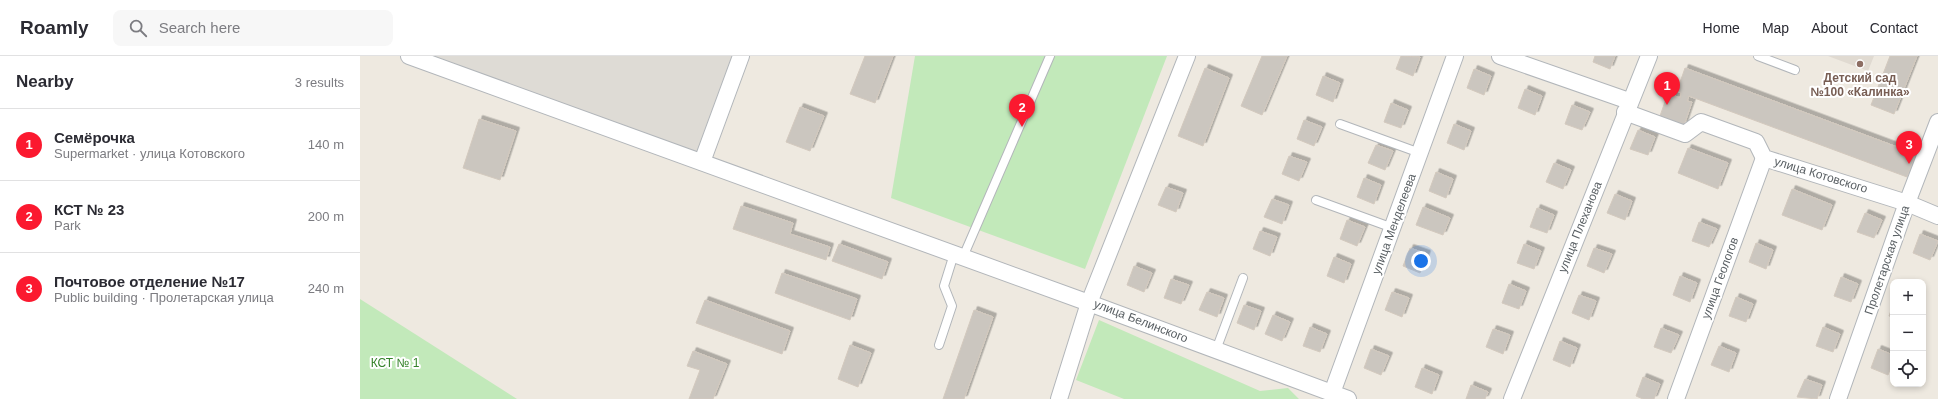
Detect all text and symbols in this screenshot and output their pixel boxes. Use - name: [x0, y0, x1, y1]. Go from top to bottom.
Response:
- search box: [113, 10, 393, 46]
- text: Roamly: [20, 17, 89, 38]
- icon: search: [127, 17, 149, 39]
- text: Search here: [159, 19, 240, 36]
- text: Home: [1703, 20, 1740, 36]
- text: Map: [1762, 20, 1789, 36]
- text: About: [1811, 20, 1848, 36]
- text: Contact: [1870, 20, 1918, 36]
- marker: Детский сад №100 «Калинка»: [1855, 59, 1865, 69]
- place label: Детский сад №100 «Калинка»: [1810, 71, 1910, 99]
- text: Nearby: [16, 72, 74, 91]
- pin: 1: [1654, 72, 1680, 105]
- text: 3 results: [295, 75, 344, 90]
- pin: 2: [1009, 94, 1035, 127]
- text: Семёрочка: [54, 129, 135, 146]
- pin: 3: [1896, 131, 1922, 164]
- text: 1: [25, 137, 33, 152]
- text: 140 m: [308, 137, 344, 152]
- text: Supermarket · улица Котовского: [54, 146, 245, 161]
- street label: улица Котовского: [1773, 154, 1870, 196]
- street label: улица Менделеева: [1369, 171, 1419, 276]
- street label: улица Плеханова: [1555, 179, 1605, 275]
- text: КСТ № 23: [54, 201, 124, 218]
- street label: Пролетарская улица: [1862, 203, 1912, 317]
- text: 2: [25, 209, 33, 224]
- text: 200 m: [308, 209, 344, 224]
- text: Park: [54, 218, 81, 233]
- street label: улица Геологов: [1699, 235, 1741, 321]
- your location: [1411, 251, 1431, 271]
- text: Почтовое отделение №17: [54, 273, 245, 290]
- map controls: [1890, 279, 1926, 387]
- button: +: [1890, 279, 1926, 315]
- text: 3: [25, 281, 33, 296]
- text: 240 m: [308, 281, 344, 296]
- text: Public building · Пролетарская улица: [54, 290, 274, 305]
- street label: улица Белинского: [1092, 297, 1190, 346]
- button: −: [1890, 315, 1926, 351]
- button: locate: [1890, 351, 1926, 387]
- park label: КСТ № 1: [371, 356, 420, 370]

